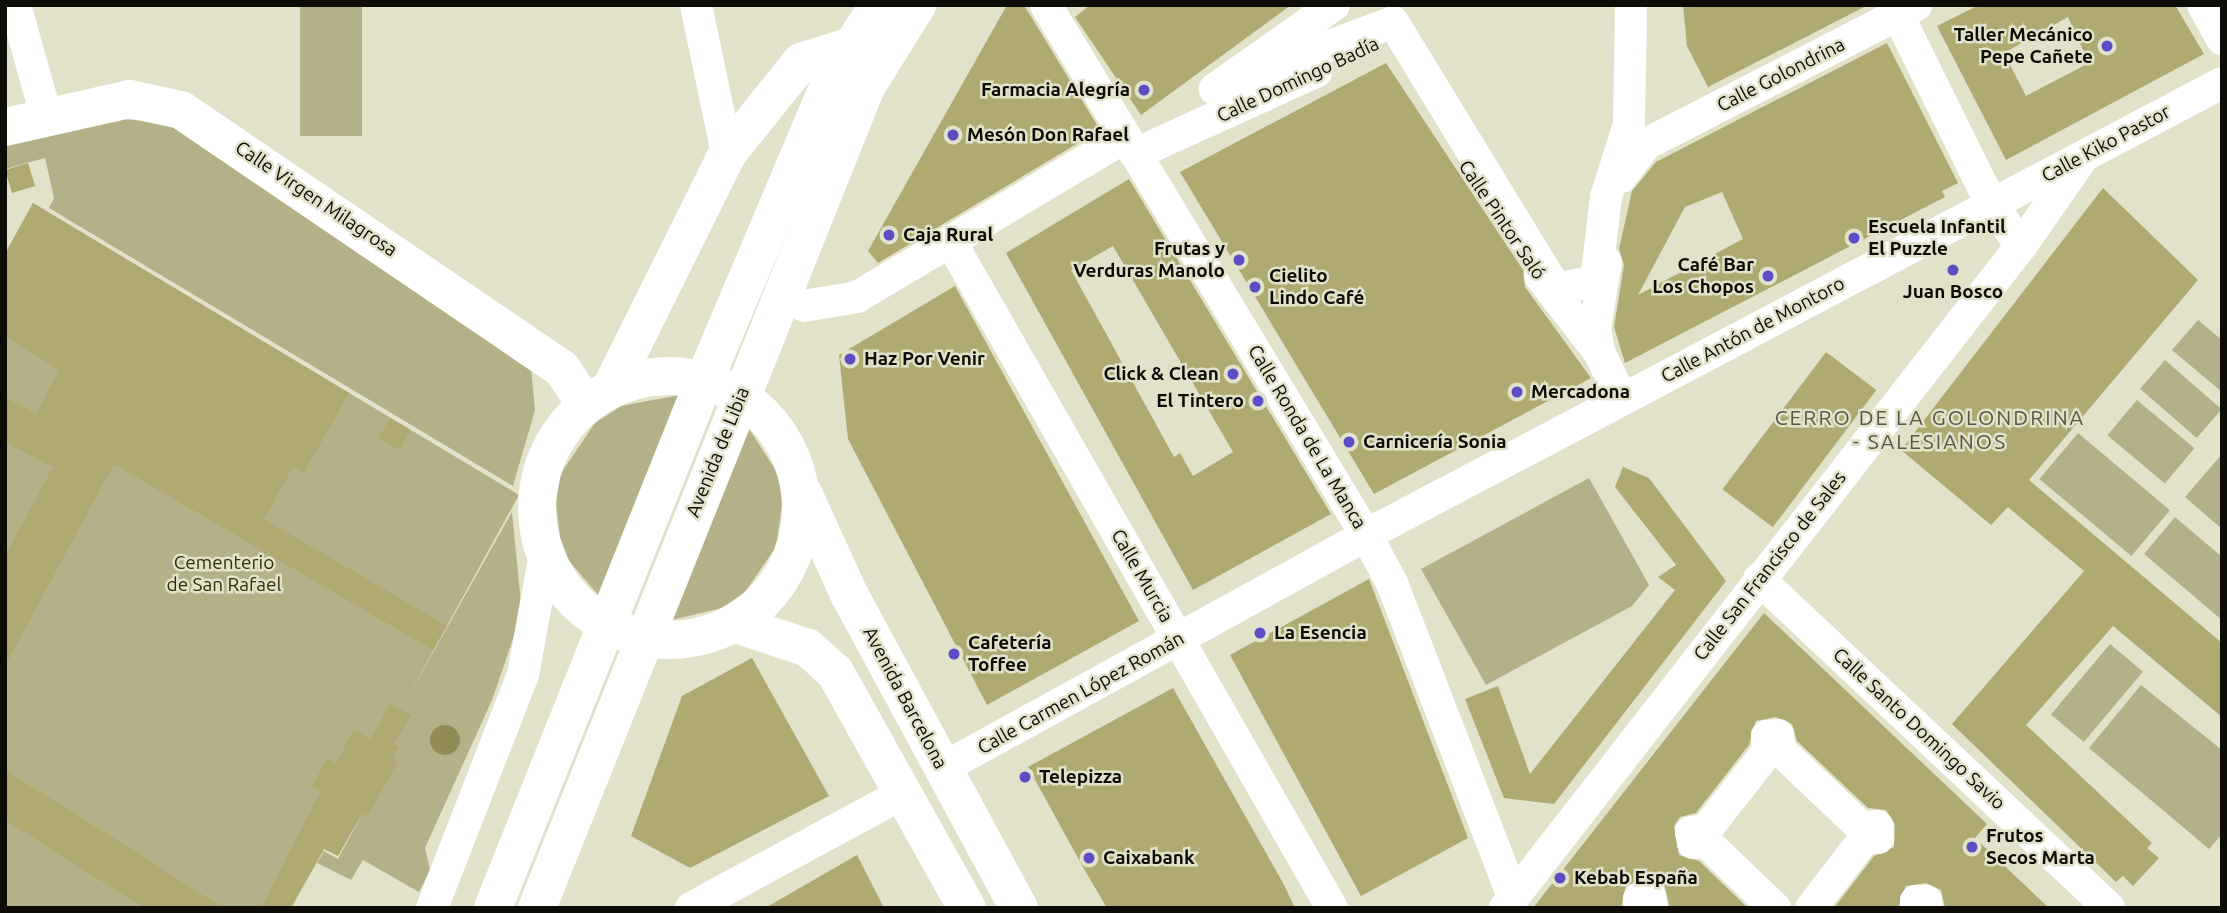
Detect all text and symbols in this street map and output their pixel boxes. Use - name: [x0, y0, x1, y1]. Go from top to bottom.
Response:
- place label: Taller Mecánico Pepe Cañete: [1954, 24, 2093, 68]
- street label: Calle Domingo Badía: [1213, 32, 1383, 128]
- street label: Calle Golondrina: [1713, 33, 1849, 117]
- marker: Taller Mecánico Pepe Cañete: [2099, 38, 2115, 54]
- place label: Farmacia Alegría: [981, 79, 1130, 101]
- marker: Farmacia Alegría: [1136, 82, 1152, 98]
- street label: Calle Kiko Pastor: [2038, 101, 2174, 187]
- place label: Mesón Don Rafael: [967, 124, 1129, 146]
- marker: Mesón Don Rafael: [945, 127, 961, 143]
- street label: Calle Virgen Milagrosa: [231, 136, 401, 262]
- street label: Calle Pintor Saló: [1454, 156, 1550, 284]
- place label: Escuela Infantil El Puzzle: [1868, 216, 2006, 260]
- place label: Caja Rural: [903, 224, 993, 246]
- marker: Caja Rural: [881, 227, 897, 243]
- marker: Escuela Infantil El Puzzle: [1846, 230, 1862, 246]
- place label: Frutas y Verduras Manolo: [1073, 238, 1225, 282]
- marker: Frutas y Verduras Manolo: [1231, 252, 1247, 268]
- place label: Café Bar Los Chopos: [1652, 254, 1754, 298]
- marker: Juan Bosco: [1945, 262, 1961, 278]
- place label: Cielito Lindo Café: [1269, 265, 1364, 309]
- marker: Café Bar Los Chopos: [1760, 268, 1776, 284]
- street label: Calle Antón de Montoro: [1657, 272, 1849, 388]
- marker: Cielito Lindo Café: [1247, 279, 1263, 295]
- place label: Juan Bosco: [1903, 281, 2003, 303]
- street label: Calle Ronda de La Manca: [1243, 341, 1371, 533]
- place label: Haz Por Venir: [864, 348, 985, 370]
- marker: Haz Por Venir: [842, 351, 858, 367]
- place label: Click & Clean: [1103, 363, 1219, 385]
- marker: Click & Clean: [1225, 366, 1241, 382]
- place label: Mercadona: [1531, 381, 1630, 403]
- street label: Avenida de Libia: [682, 384, 754, 520]
- marker: Mercadona: [1509, 384, 1525, 400]
- place label: El Tintero: [1156, 390, 1244, 412]
- marker: El Tintero: [1250, 393, 1266, 409]
- district label: CERRO DE LA GOLONDRINA - SALESIANOS: [1777, 404, 2083, 454]
- place label: Carnicería Sonia: [1363, 431, 1507, 453]
- marker: Carnicería Sonia: [1341, 434, 1357, 450]
- street label: Calle San Francisco de Sales: [1689, 467, 1851, 665]
- street label: Calle Murcia: [1106, 525, 1178, 627]
- park label: Cementerio de San Rafael: [167, 552, 281, 596]
- place label: La Esencia: [1274, 622, 1367, 644]
- street label: Avenida Barcelona: [858, 623, 952, 773]
- marker: La Esencia: [1252, 625, 1268, 641]
- street label: Calle Carmen López Román: [974, 627, 1188, 759]
- place label: Cafetería Toffee: [968, 632, 1052, 676]
- street label: Calle Santo Domingo Savio: [1828, 643, 2010, 815]
- marker: Cafetería Toffee: [946, 646, 962, 662]
- place label: Telepizza: [1039, 766, 1122, 788]
- marker: Telepizza: [1017, 769, 1033, 785]
- place label: Frutos Secos Marta: [1986, 825, 2095, 869]
- marker: Frutos Secos Marta: [1964, 839, 1980, 855]
- place label: Caixabank: [1103, 847, 1195, 869]
- marker: Caixabank: [1081, 850, 1097, 866]
- place label: Kebab España: [1574, 867, 1698, 889]
- marker: Kebab España: [1552, 870, 1568, 886]

